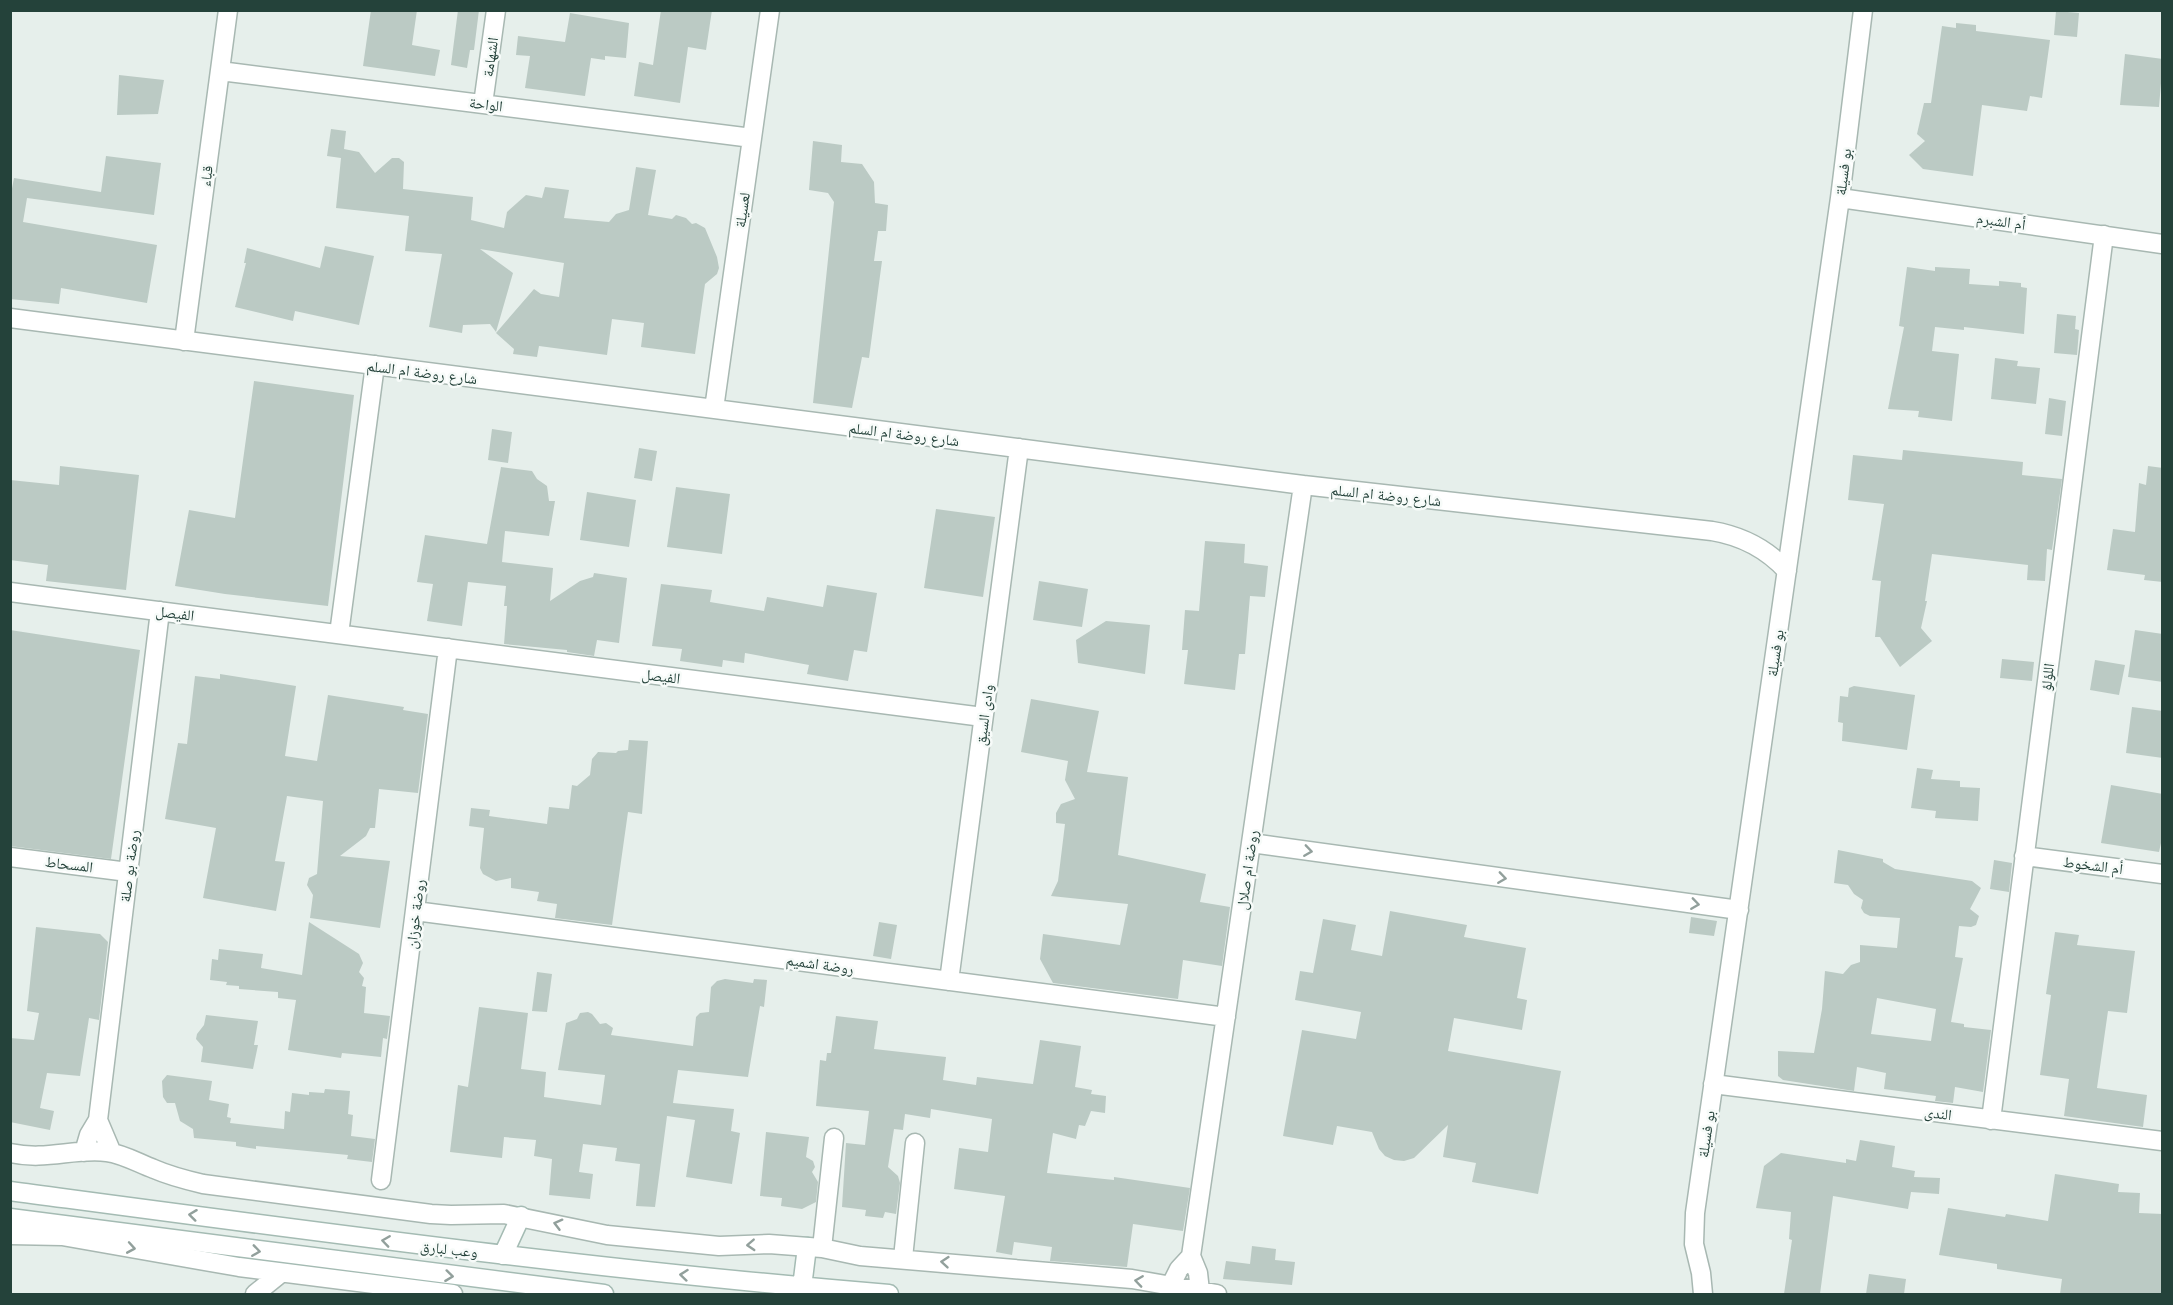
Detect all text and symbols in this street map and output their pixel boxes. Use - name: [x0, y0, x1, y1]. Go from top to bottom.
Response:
- street label: الشهامة: [478, 36, 502, 78]
- street label: الواحة: [468, 93, 504, 115]
- street label: بو فسيلة: [1831, 147, 1855, 197]
- street label: قباء: [195, 164, 217, 188]
- street label: لعسيلة: [730, 191, 754, 229]
- street label: أم الشبرم: [1975, 208, 2027, 235]
- street label: شارع روضة ام السلم: [366, 356, 478, 389]
- street label: شارع روضة ام السلم: [848, 418, 960, 451]
- street label: شارع روضة ام السلم: [1330, 480, 1442, 511]
- street label: الفيصل: [155, 601, 195, 626]
- street label: بو فسيلة: [1762, 628, 1788, 678]
- street label: اللؤلؤ: [2036, 662, 2058, 692]
- street label: الفيصل: [641, 664, 681, 689]
- street label: وادى السيق: [971, 683, 998, 747]
- street label: روضة بو صلة: [115, 829, 143, 903]
- street label: روضة ام صلال: [1232, 829, 1263, 911]
- one-way arrow: [1304, 845, 1313, 857]
- street label: المسحاط: [44, 852, 94, 876]
- street label: أم الشخوط: [2062, 852, 2124, 879]
- one-way arrow: [1497, 871, 1506, 883]
- street label: روضة خوزان: [401, 878, 430, 950]
- one-way arrow: [1690, 898, 1699, 910]
- street label: روضة اشميم: [785, 950, 855, 979]
- street label: الندى: [1923, 1102, 1953, 1125]
- street label: بو فسيلة: [1693, 1109, 1719, 1159]
- one-way arrow: [188, 1209, 198, 1221]
- one-way arrow: [553, 1219, 564, 1231]
- one-way arrow: [382, 1236, 391, 1248]
- street label: وعب لبارق: [419, 1237, 479, 1262]
- one-way arrow: [747, 1239, 756, 1252]
- one-way arrow: [126, 1241, 136, 1254]
- one-way arrow: [251, 1244, 260, 1256]
- one-way arrow: [940, 1256, 949, 1269]
- one-way arrow: [445, 1269, 454, 1281]
- one-way arrow: [680, 1269, 689, 1281]
- one-way arrow: [1134, 1275, 1144, 1287]

